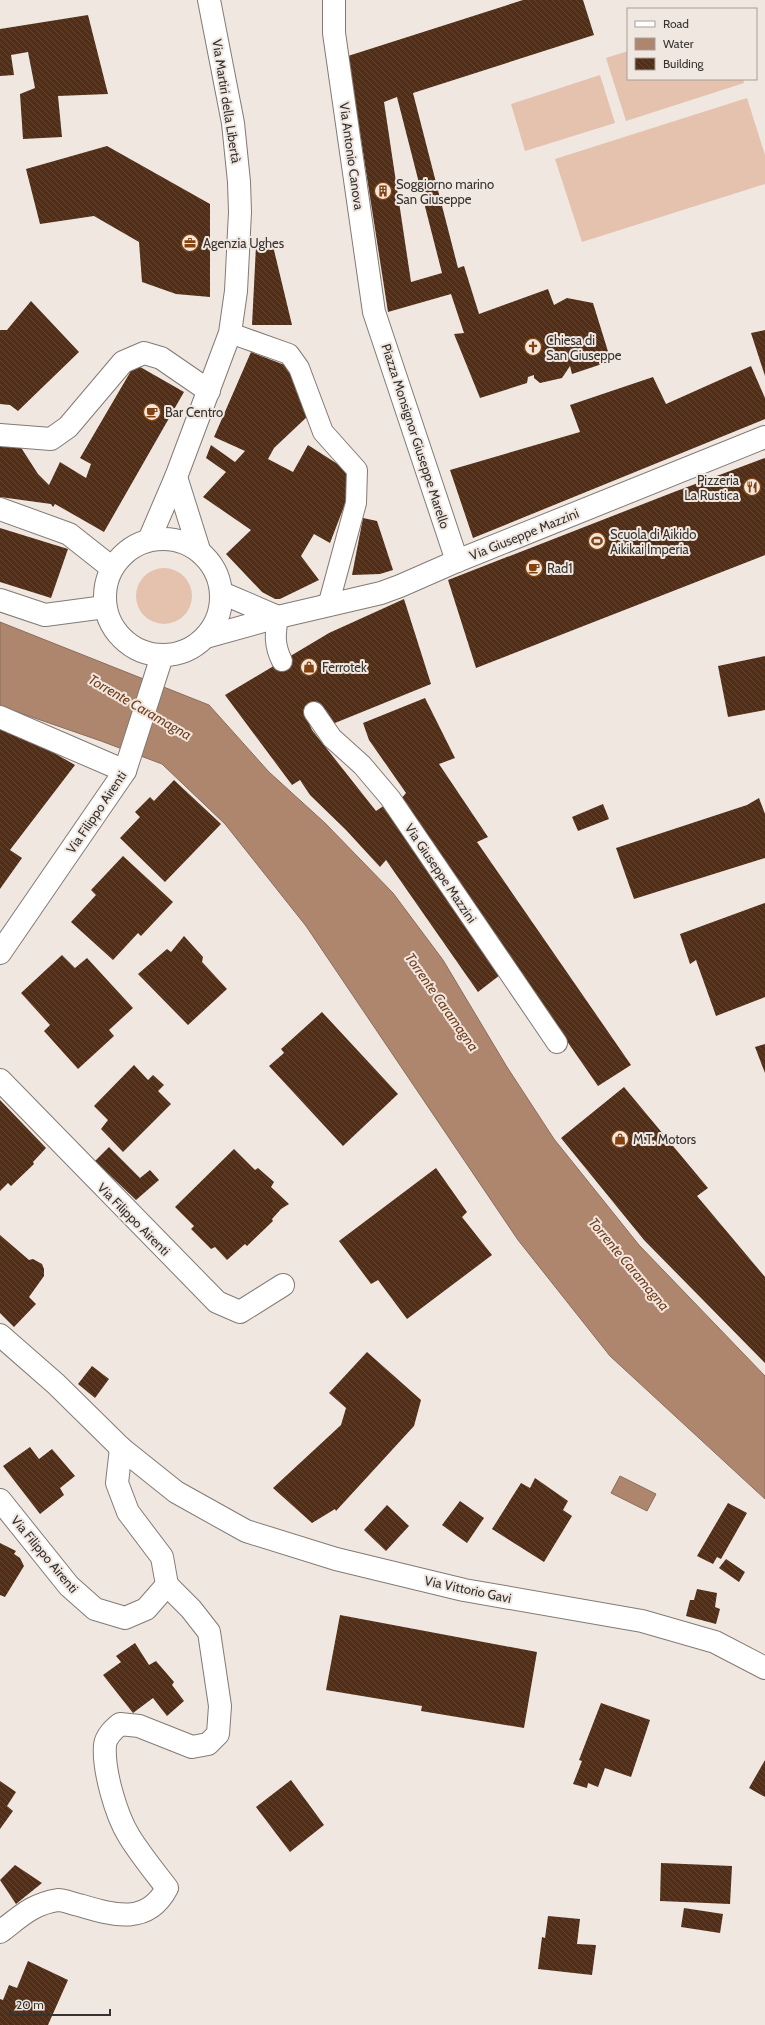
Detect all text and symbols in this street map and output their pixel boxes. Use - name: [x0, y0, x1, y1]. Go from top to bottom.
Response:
- legend: [627, 8, 757, 80]
- text: Road: [663, 16, 689, 31]
- text: Water: [663, 36, 694, 51]
- street label: Via Martiri della Libertà: [209, 38, 245, 165]
- text: Building: [663, 56, 705, 71]
- street label: Via Antonio Canova: [337, 101, 368, 211]
- place label: Soggiorno marino San Giuseppe: [396, 176, 494, 207]
- building icon: Soggiorno marino San Giuseppe: [373, 181, 393, 201]
- office icon: Agenzia Ughes: [180, 233, 200, 253]
- place label: Agenzia Ughes: [203, 235, 285, 251]
- place label: Chiesa di San Giuseppe: [546, 332, 622, 363]
- church icon: Chiesa di San Giuseppe: [523, 337, 543, 357]
- street label: Piazza Monsignor Giuseppe Marello: [378, 342, 454, 530]
- cafe icon: Bar Centro: [142, 402, 162, 422]
- place label: Bar Centro: [165, 404, 223, 420]
- place label: Pizzeria La Rustica: [684, 472, 740, 503]
- restaurant icon: Pizzeria La Rustica: [742, 477, 762, 497]
- street label: Via Giuseppe Mazzini: [467, 505, 581, 563]
- place label: Scuola di Aikido Aikikai Imperia: [610, 526, 696, 557]
- sports icon: Scuola di Aikido Aikikai Imperia: [587, 531, 607, 551]
- cafe icon: Rad1: [524, 558, 544, 578]
- place label: Rad1: [547, 560, 572, 576]
- shop icon: Ferrotek: [299, 657, 319, 677]
- place label: Ferrotek: [322, 659, 367, 675]
- water label: Torrente Caramagna: [85, 670, 195, 744]
- street label: Via Filippo Airenti: [63, 768, 129, 856]
- street label: Via Giuseppe Mazzini: [402, 820, 480, 926]
- water label: Torrente Caramagna: [401, 949, 483, 1055]
- shop icon: M.T. Motors: [610, 1129, 630, 1149]
- place label: M.T. Motors: [633, 1131, 697, 1147]
- street label: Via Filippo Airenti: [94, 1179, 174, 1259]
- water label: Torrente Caramagna: [585, 1214, 673, 1314]
- street label: Via Filippo Airenti: [8, 1512, 82, 1596]
- street label: Via Vittorio Gavi: [423, 1572, 513, 1606]
- scale bar: [10, 1991, 110, 2017]
- text: 20 m: [16, 1997, 44, 2012]

